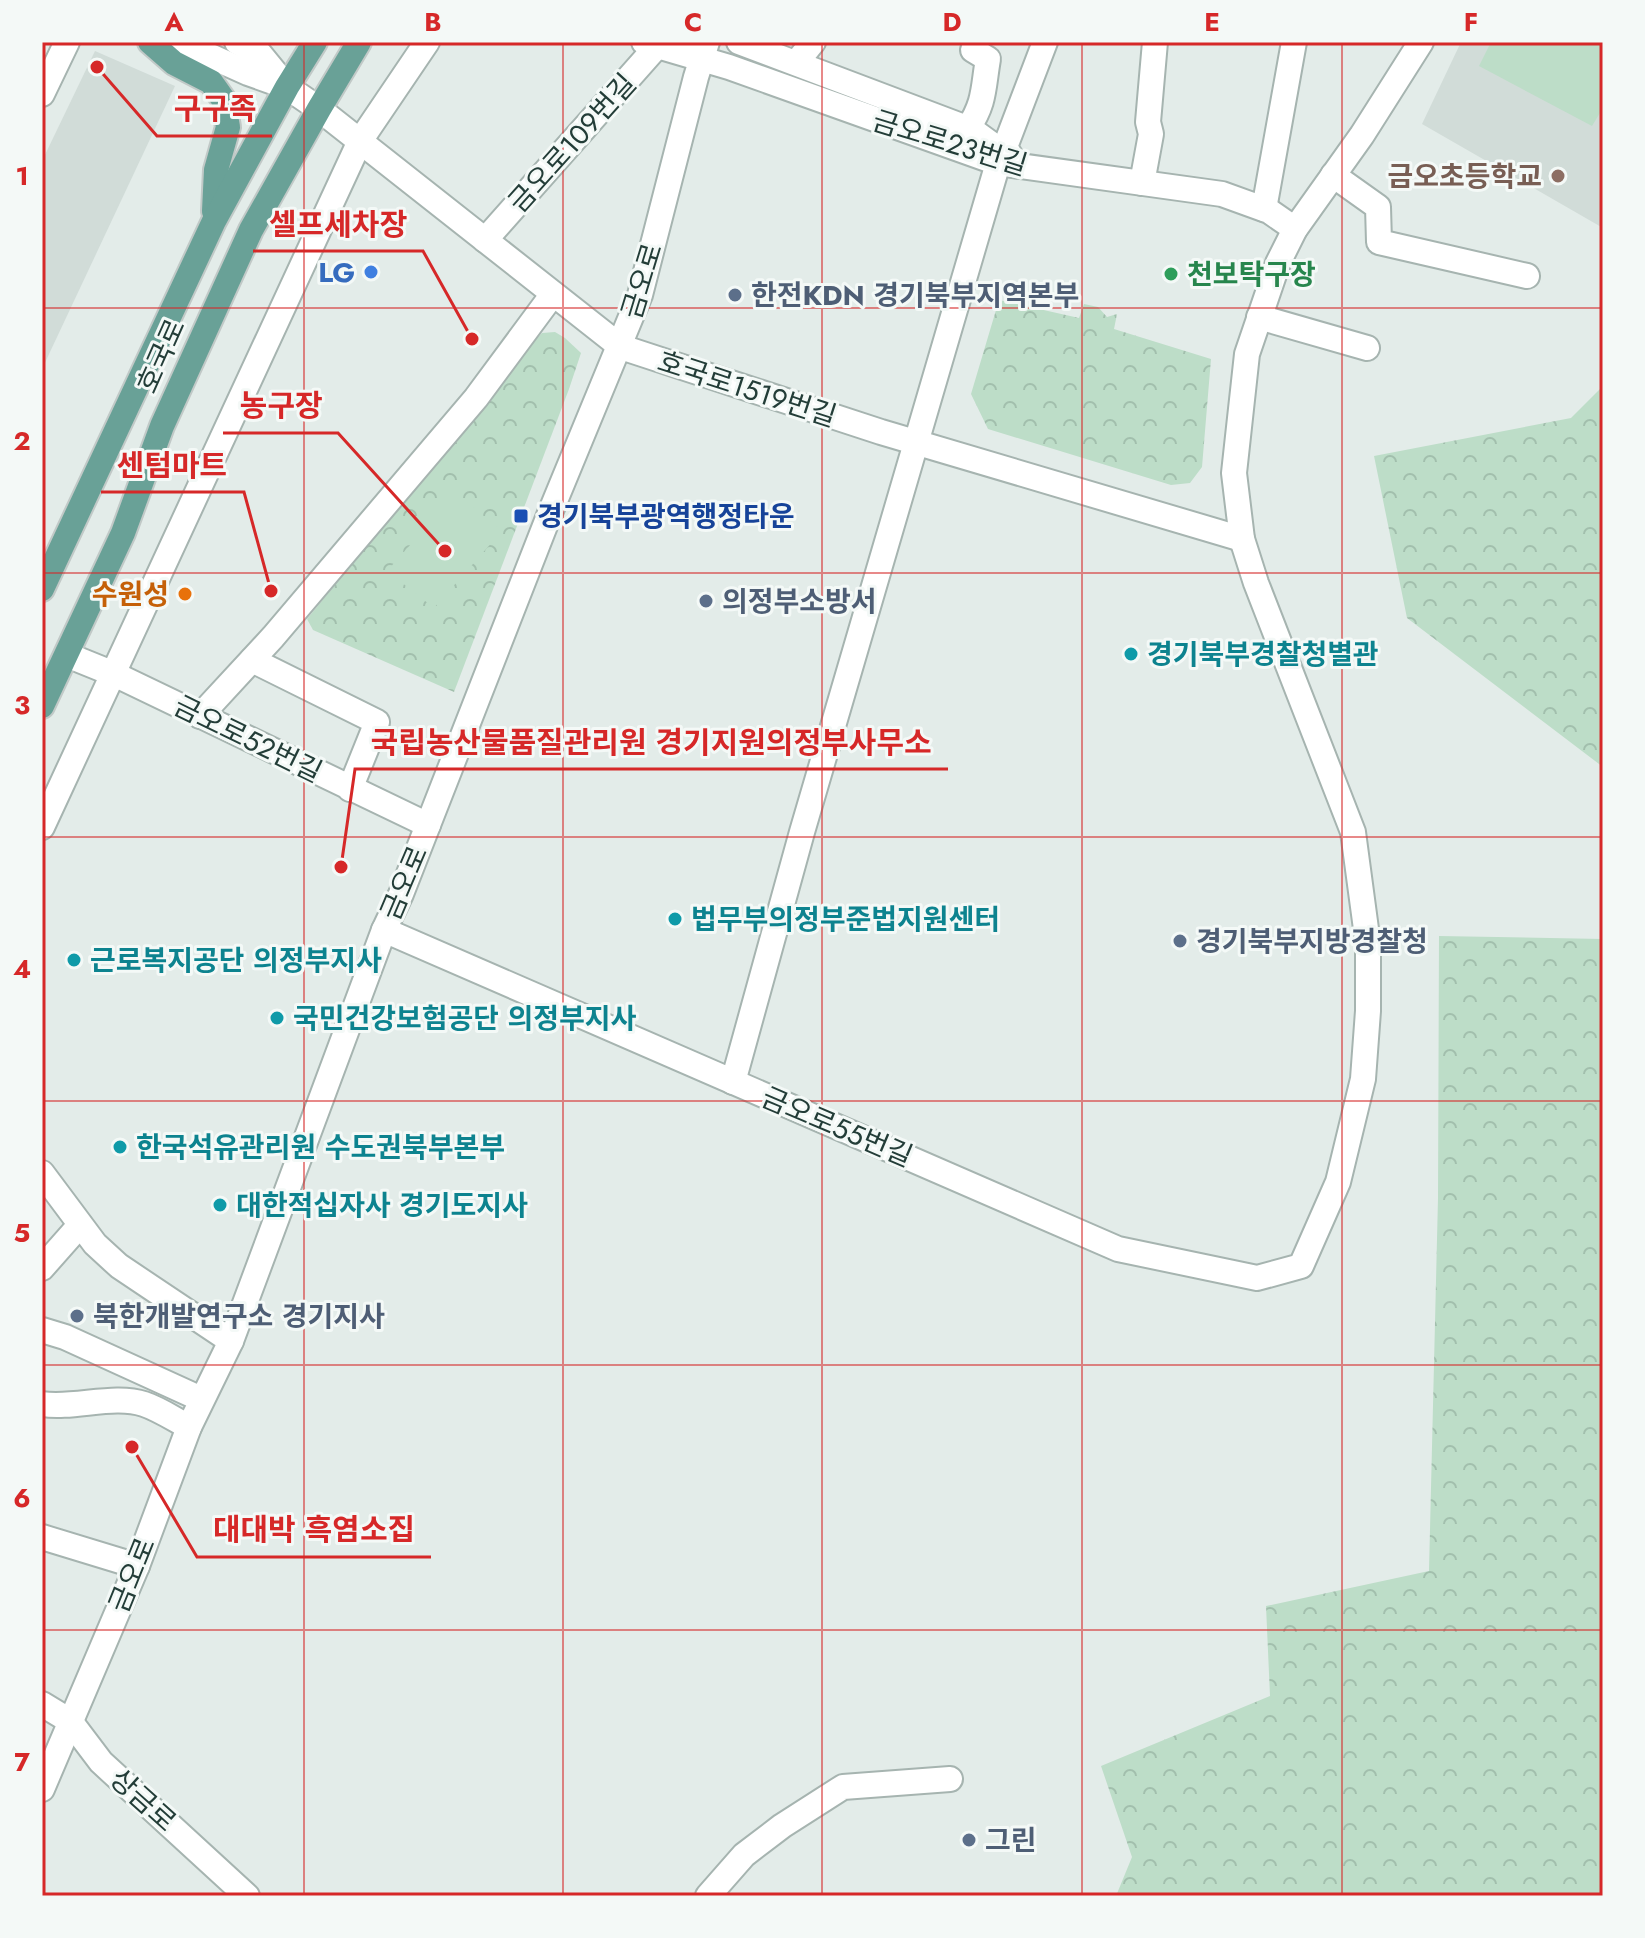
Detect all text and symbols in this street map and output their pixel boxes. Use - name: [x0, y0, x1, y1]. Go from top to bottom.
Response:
- text: A: [163, 3, 184, 41]
- text: B: [424, 3, 442, 41]
- text: C: [684, 3, 702, 41]
- text: D: [942, 3, 962, 41]
- text: E: [1204, 3, 1220, 41]
- text: F: [1464, 3, 1478, 41]
- street label: 금오로109번길: [498, 65, 646, 221]
- callout: 구구족: [157, 82, 272, 136]
- text: 구구족: [174, 87, 256, 130]
- street label: 금오로23번길: [867, 100, 1033, 186]
- place label: 금오초등학교: [1387, 156, 1542, 197]
- text: 1: [15, 157, 29, 195]
- marker: 금오초등학교: [1549, 167, 1567, 185]
- callout: 셀프세차장: [253, 197, 423, 251]
- text: 셀프세차장: [269, 203, 407, 246]
- street label: 금오로: [611, 238, 673, 324]
- place label: LG: [318, 252, 355, 293]
- place label: 천보탁구장: [1187, 254, 1316, 295]
- marker: LG: [362, 263, 380, 281]
- marker: 천보탁구장: [1162, 265, 1180, 283]
- place label: 한전KDN 경기북부지역본부: [751, 275, 1079, 316]
- marker: 한전KDN 경기북부지역본부: [726, 286, 744, 304]
- street label: 호국로: [127, 312, 195, 400]
- street label: 호국로1519번길: [652, 341, 842, 437]
- callout: 농구장: [223, 379, 338, 433]
- text: 농구장: [240, 384, 323, 427]
- text: 2: [13, 422, 31, 460]
- callout: 센텀마트: [101, 438, 244, 492]
- text: 센텀마트: [117, 444, 227, 487]
- place label: 경기북부광역행정타운: [537, 496, 795, 537]
- marker: 경기북부광역행정타운: [512, 507, 530, 525]
- place label: 수원성: [92, 574, 169, 615]
- place label: 의정부소방서: [722, 581, 877, 622]
- marker: 수원성: [176, 585, 194, 603]
- marker: 의정부소방서: [697, 592, 715, 610]
- place label: 경기북부경찰청별관: [1147, 634, 1379, 675]
- marker: 경기북부경찰청별관: [1122, 645, 1140, 663]
- street label: 금오로52번길: [167, 685, 329, 793]
- text: 3: [14, 686, 30, 724]
- callout: 국립농산물품질관리원 경기지원의정부사무소: [355, 715, 948, 769]
- text: 국립농산물품질관리원 경기지원의정부사무소: [371, 721, 932, 764]
- street label: 금오로: [370, 839, 438, 927]
- place label: 법무부의정부준법지원센터: [691, 899, 1000, 940]
- marker: 법무부의정부준법지원센터: [666, 910, 684, 928]
- place label: 경기북부지방경찰청: [1196, 921, 1428, 962]
- marker: 경기북부지방경찰청: [1171, 932, 1189, 950]
- place label: 근로복지공단 의정부지사: [90, 940, 382, 981]
- text: 4: [13, 950, 31, 988]
- marker: 근로복지공단 의정부지사: [65, 951, 83, 969]
- place label: 국민건강보험공단 의정부지사: [293, 998, 637, 1039]
- marker: 국민건강보험공단 의정부지사: [268, 1009, 286, 1027]
- street label: 금오로55번길: [755, 1077, 919, 1177]
- place label: 한국석유관리원 수도권북부본부: [136, 1127, 505, 1168]
- marker: 한국석유관리원 수도권북부본부: [111, 1138, 129, 1156]
- place label: 대한적십자사 경기도지사: [236, 1185, 528, 1226]
- marker: 대한적십자사 경기도지사: [211, 1196, 229, 1214]
- text: 5: [14, 1214, 30, 1252]
- place label: 북한개발연구소 경기지사: [93, 1296, 385, 1337]
- marker: 북한개발연구소 경기지사: [68, 1307, 86, 1325]
- text: 6: [13, 1479, 31, 1517]
- callout: 대대박 흑염소집: [197, 1503, 431, 1557]
- text: 대대박 흑염소집: [213, 1508, 415, 1551]
- street label: 금오로: [99, 1531, 165, 1619]
- text: 7: [14, 1743, 30, 1781]
- street label: 상금로: [101, 1759, 185, 1841]
- place label: 그린: [985, 1820, 1037, 1861]
- marker: 그린: [960, 1831, 978, 1849]

